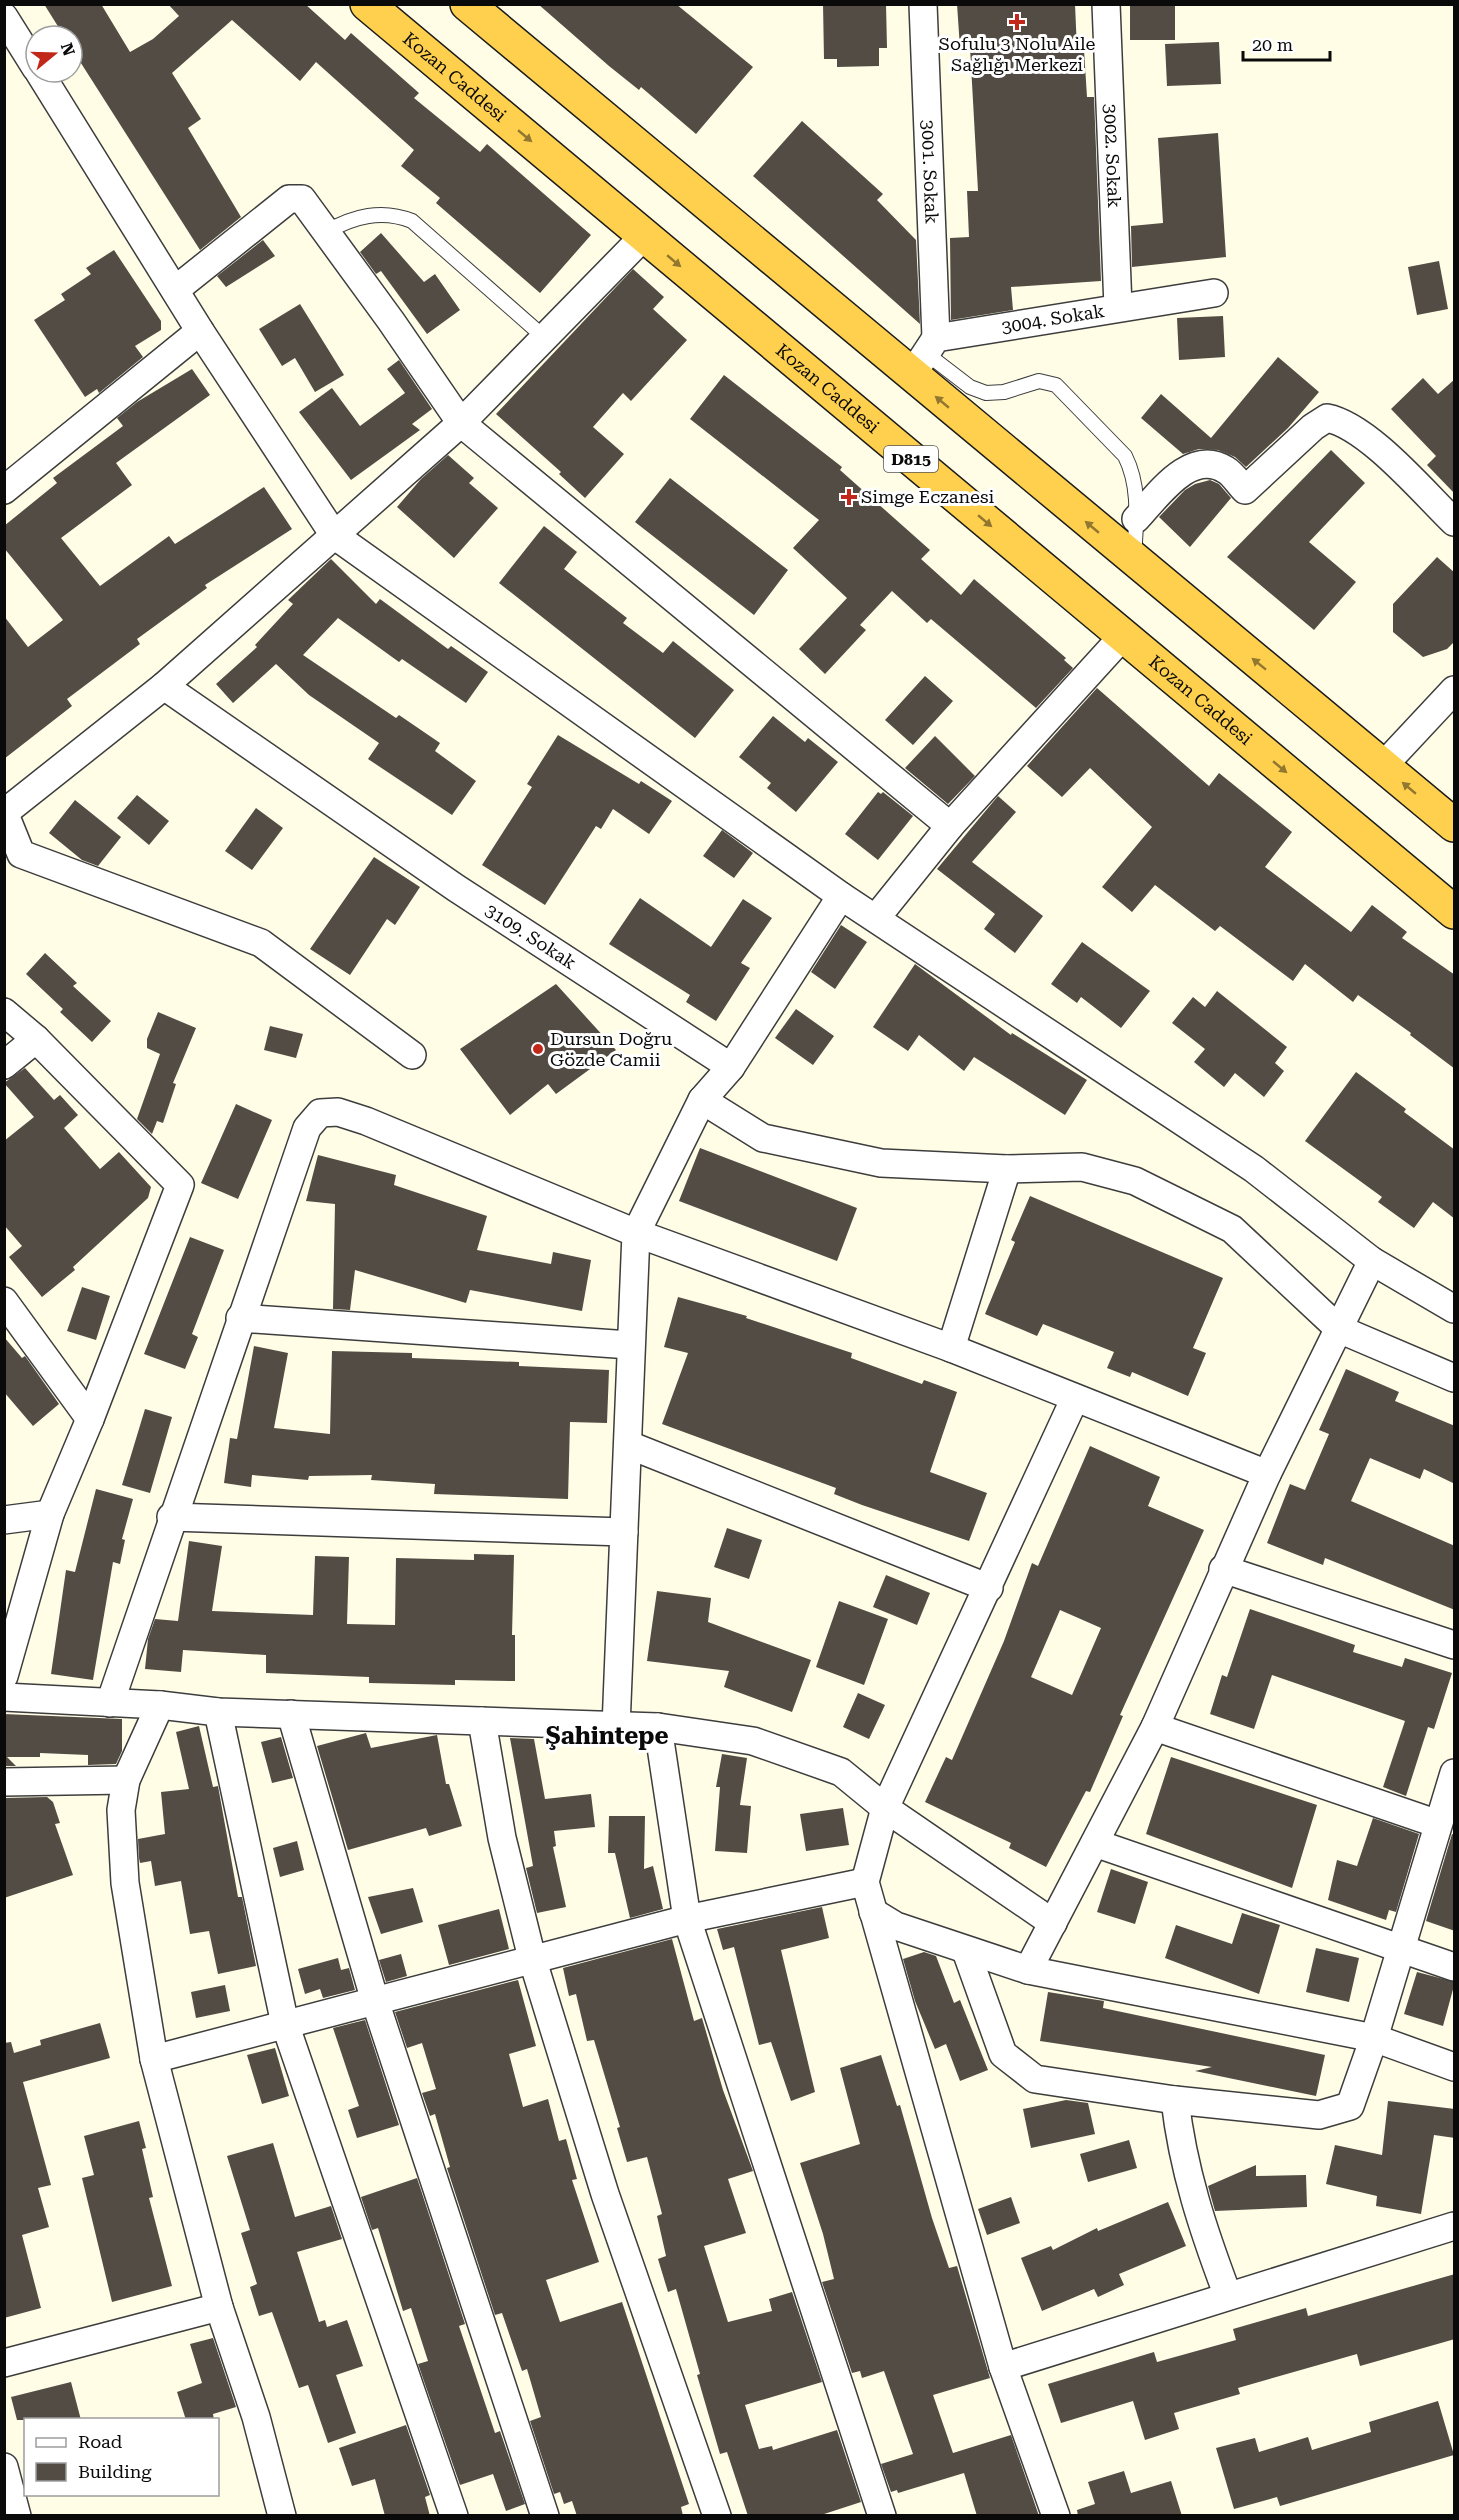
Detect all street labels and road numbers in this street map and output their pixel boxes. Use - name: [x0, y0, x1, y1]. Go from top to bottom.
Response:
- street label: Kozan Caddesi: [399, 28, 511, 126]
- street label: 3002. Sokak: [1100, 103, 1125, 208]
- street label: 3001. Sokak: [918, 119, 943, 224]
- street label: 3004. Sokak: [1000, 300, 1106, 337]
- street label: Kozan Caddesi: [772, 339, 884, 438]
- road number: D815: [884, 446, 938, 472]
- street label: Kozan Caddesi: [1145, 651, 1257, 749]
- street label: 3109. Sokak: [481, 899, 580, 973]

